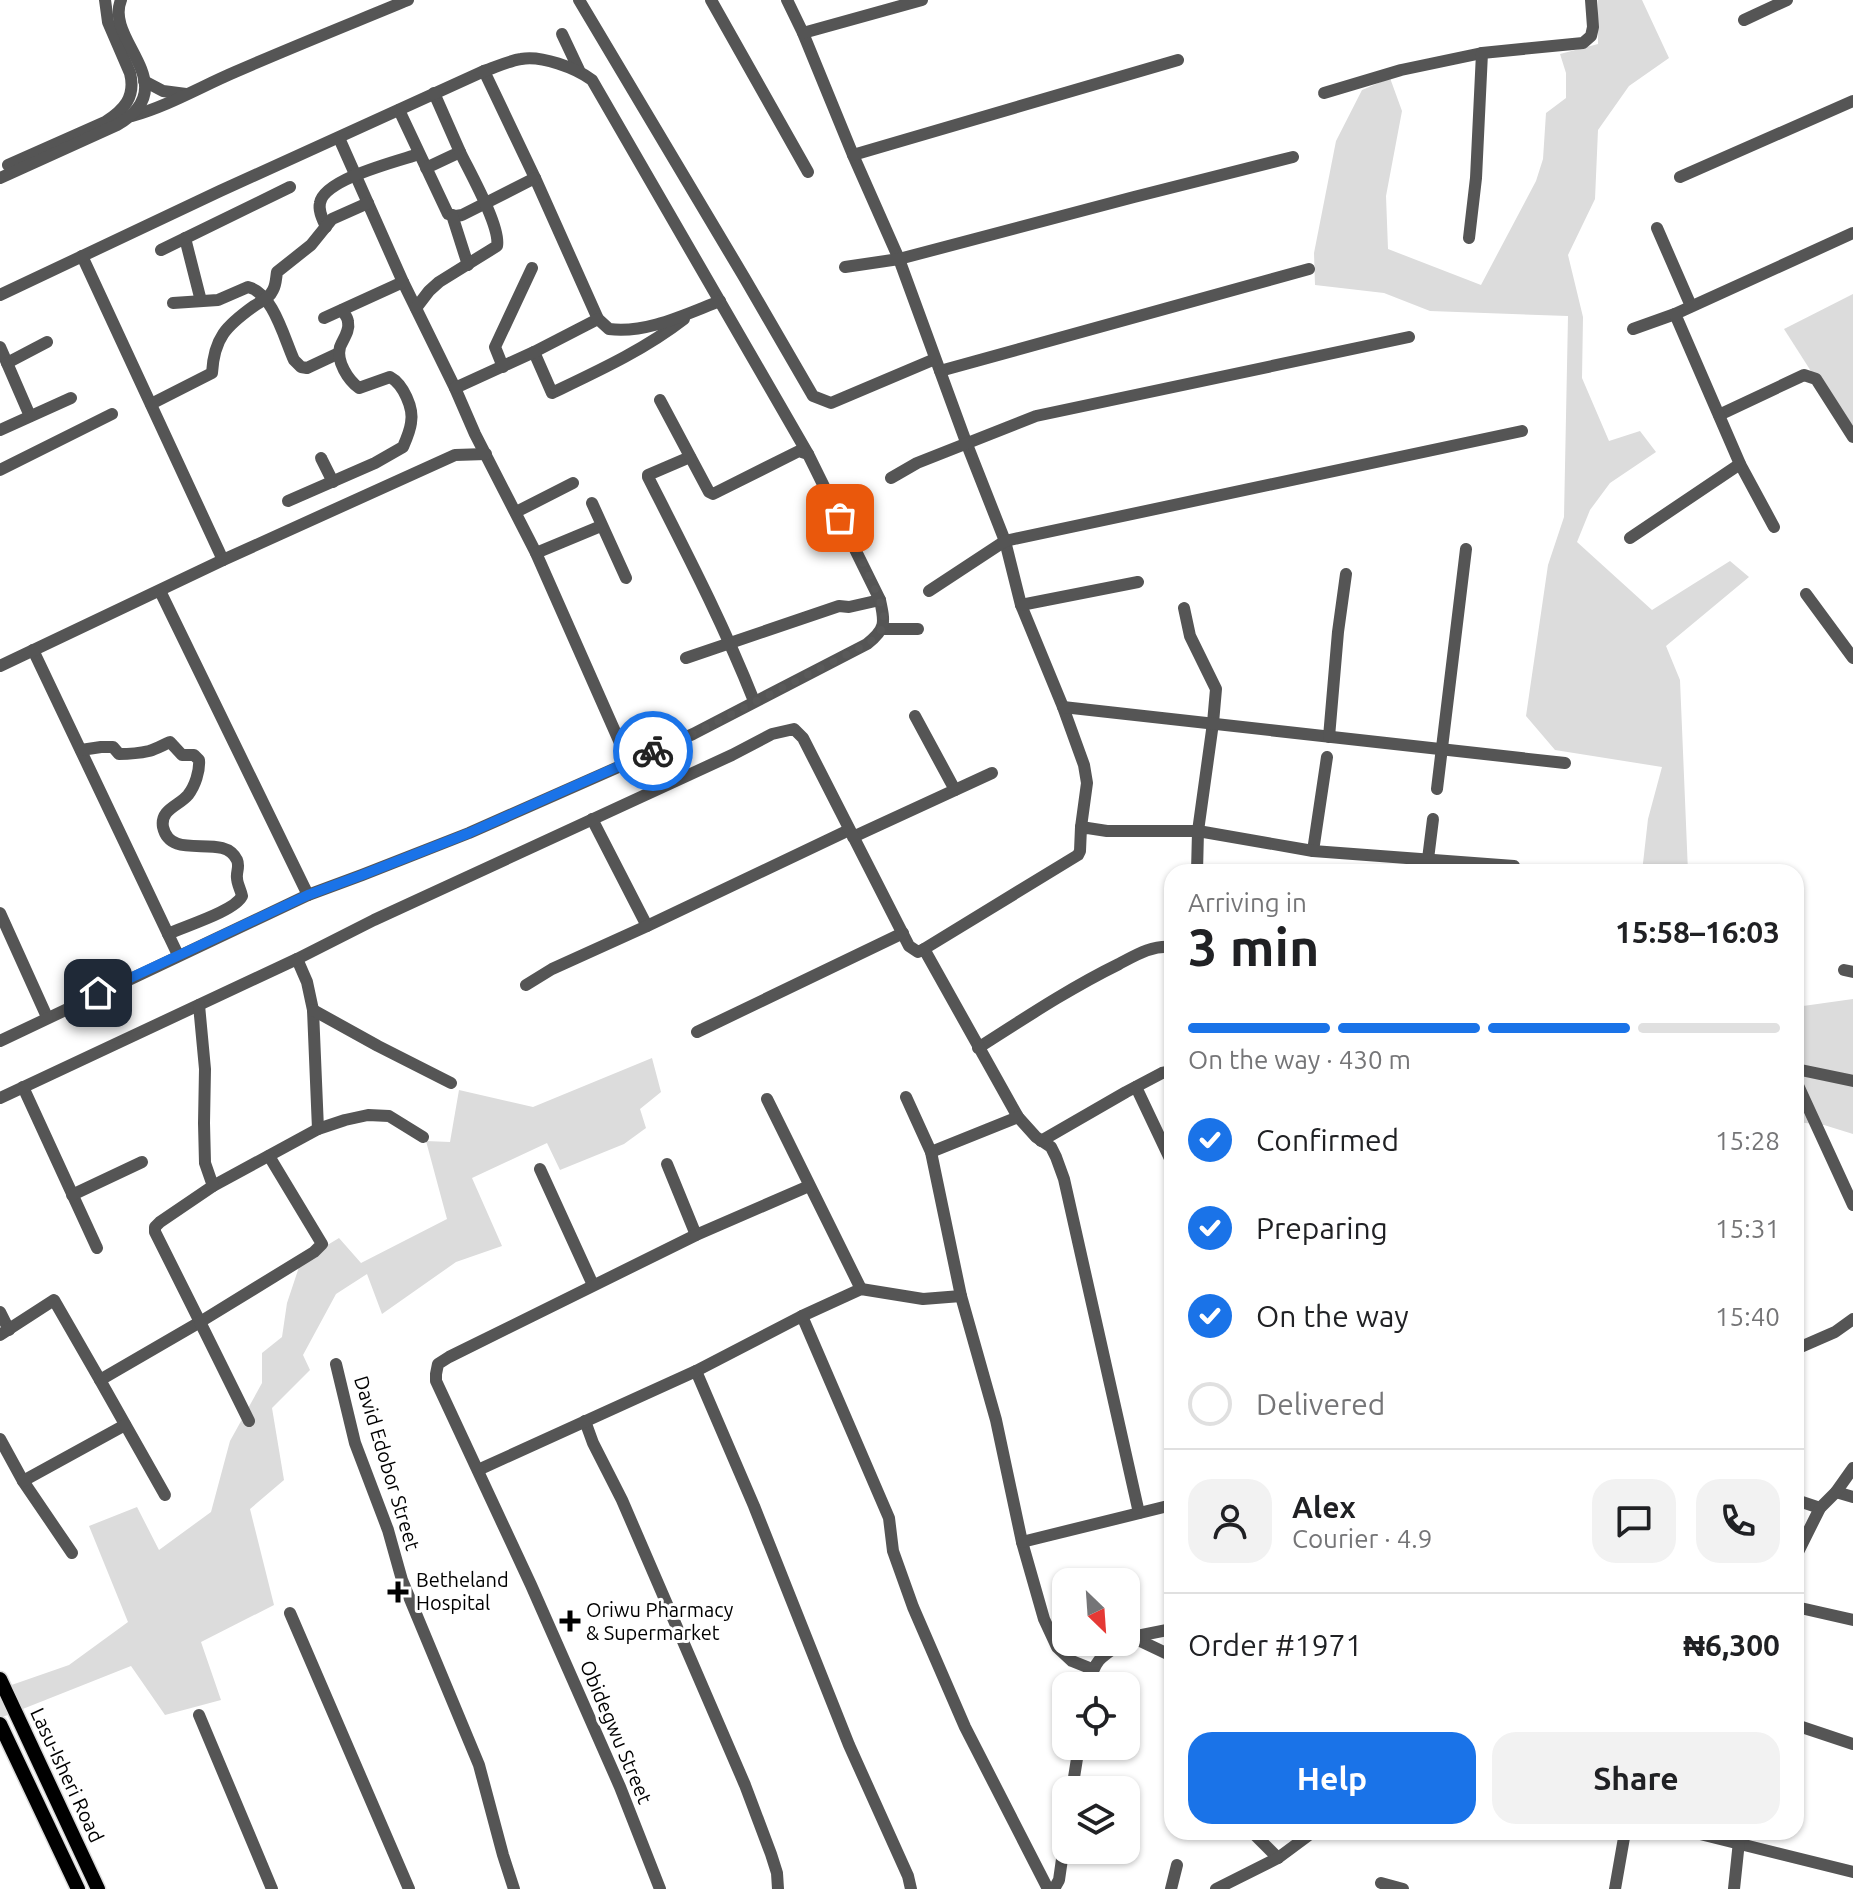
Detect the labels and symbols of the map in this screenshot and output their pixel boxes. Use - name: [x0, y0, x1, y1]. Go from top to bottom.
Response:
- pin: [806, 484, 874, 552]
- courier: [613, 711, 693, 791]
- pin: [64, 959, 132, 1027]
- street label: David Edobor Street: [350, 1373, 425, 1553]
- place label: Betheland Hospital: [416, 1568, 509, 1614]
- north arrow: [1052, 1568, 1140, 1656]
- marker: Betheland Hospital: [387, 1581, 409, 1603]
- place label: Oriwu Pharmacy & Supermarket: [586, 1598, 734, 1644]
- marker: Oriwu Pharmacy & Supermarket: [561, 1612, 579, 1630]
- street label: Obidegwu Street: [576, 1657, 657, 1807]
- street label: Lasu-Isheri Road: [26, 1704, 109, 1846]

